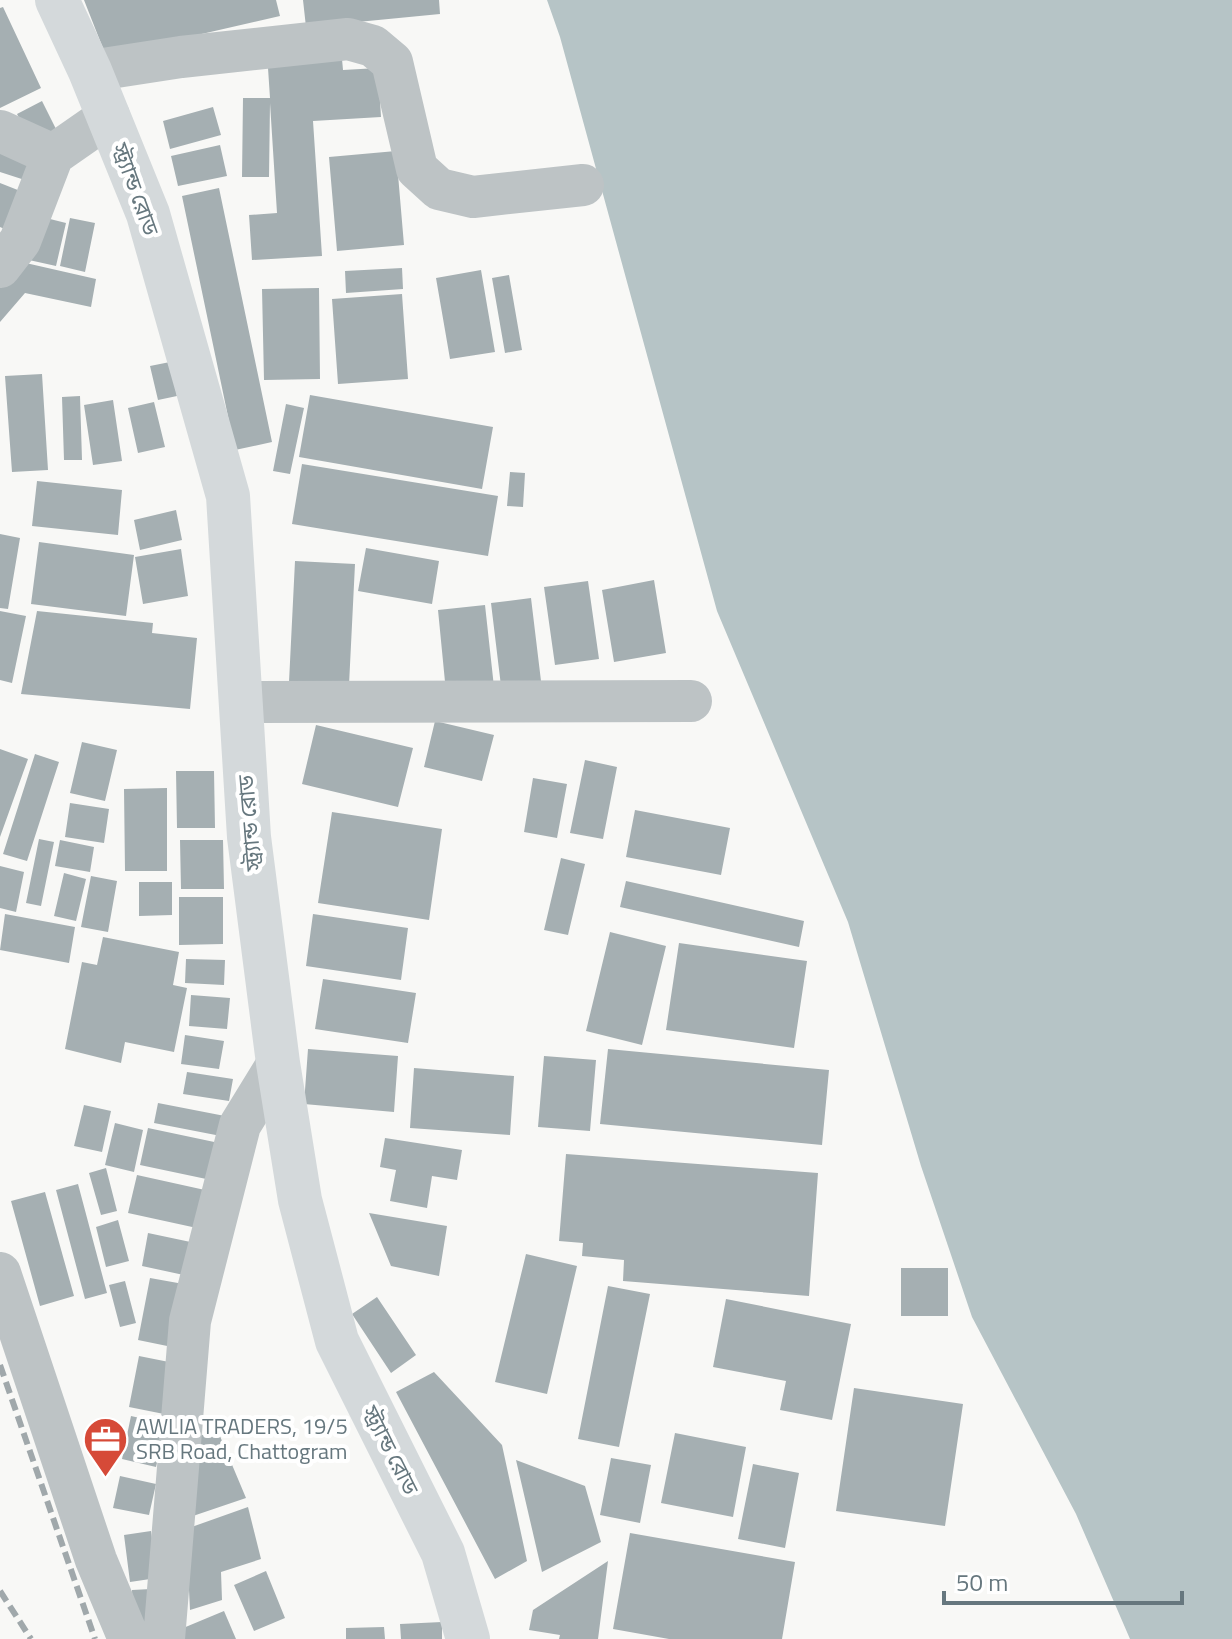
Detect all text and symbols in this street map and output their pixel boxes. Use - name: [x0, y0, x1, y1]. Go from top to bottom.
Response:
- street label: স্ট্র্যান্ড রোড: [103, 137, 169, 240]
- street label: স্ট্র্যান্ড রোড: [228, 773, 270, 873]
- street label: স্ট্র্যান্ড রোড: [354, 1399, 428, 1501]
- place label: AWLIA TRADERS, 19/5 SRB Road, Chattogram: [136, 1409, 348, 1468]
- office icon: AWLIA TRADERS, 19/5 SRB Road, Chattogram: [81, 1415, 129, 1478]
- scale bar: [944, 1555, 1182, 1605]
- text: 50 m: [956, 1564, 1008, 1600]

